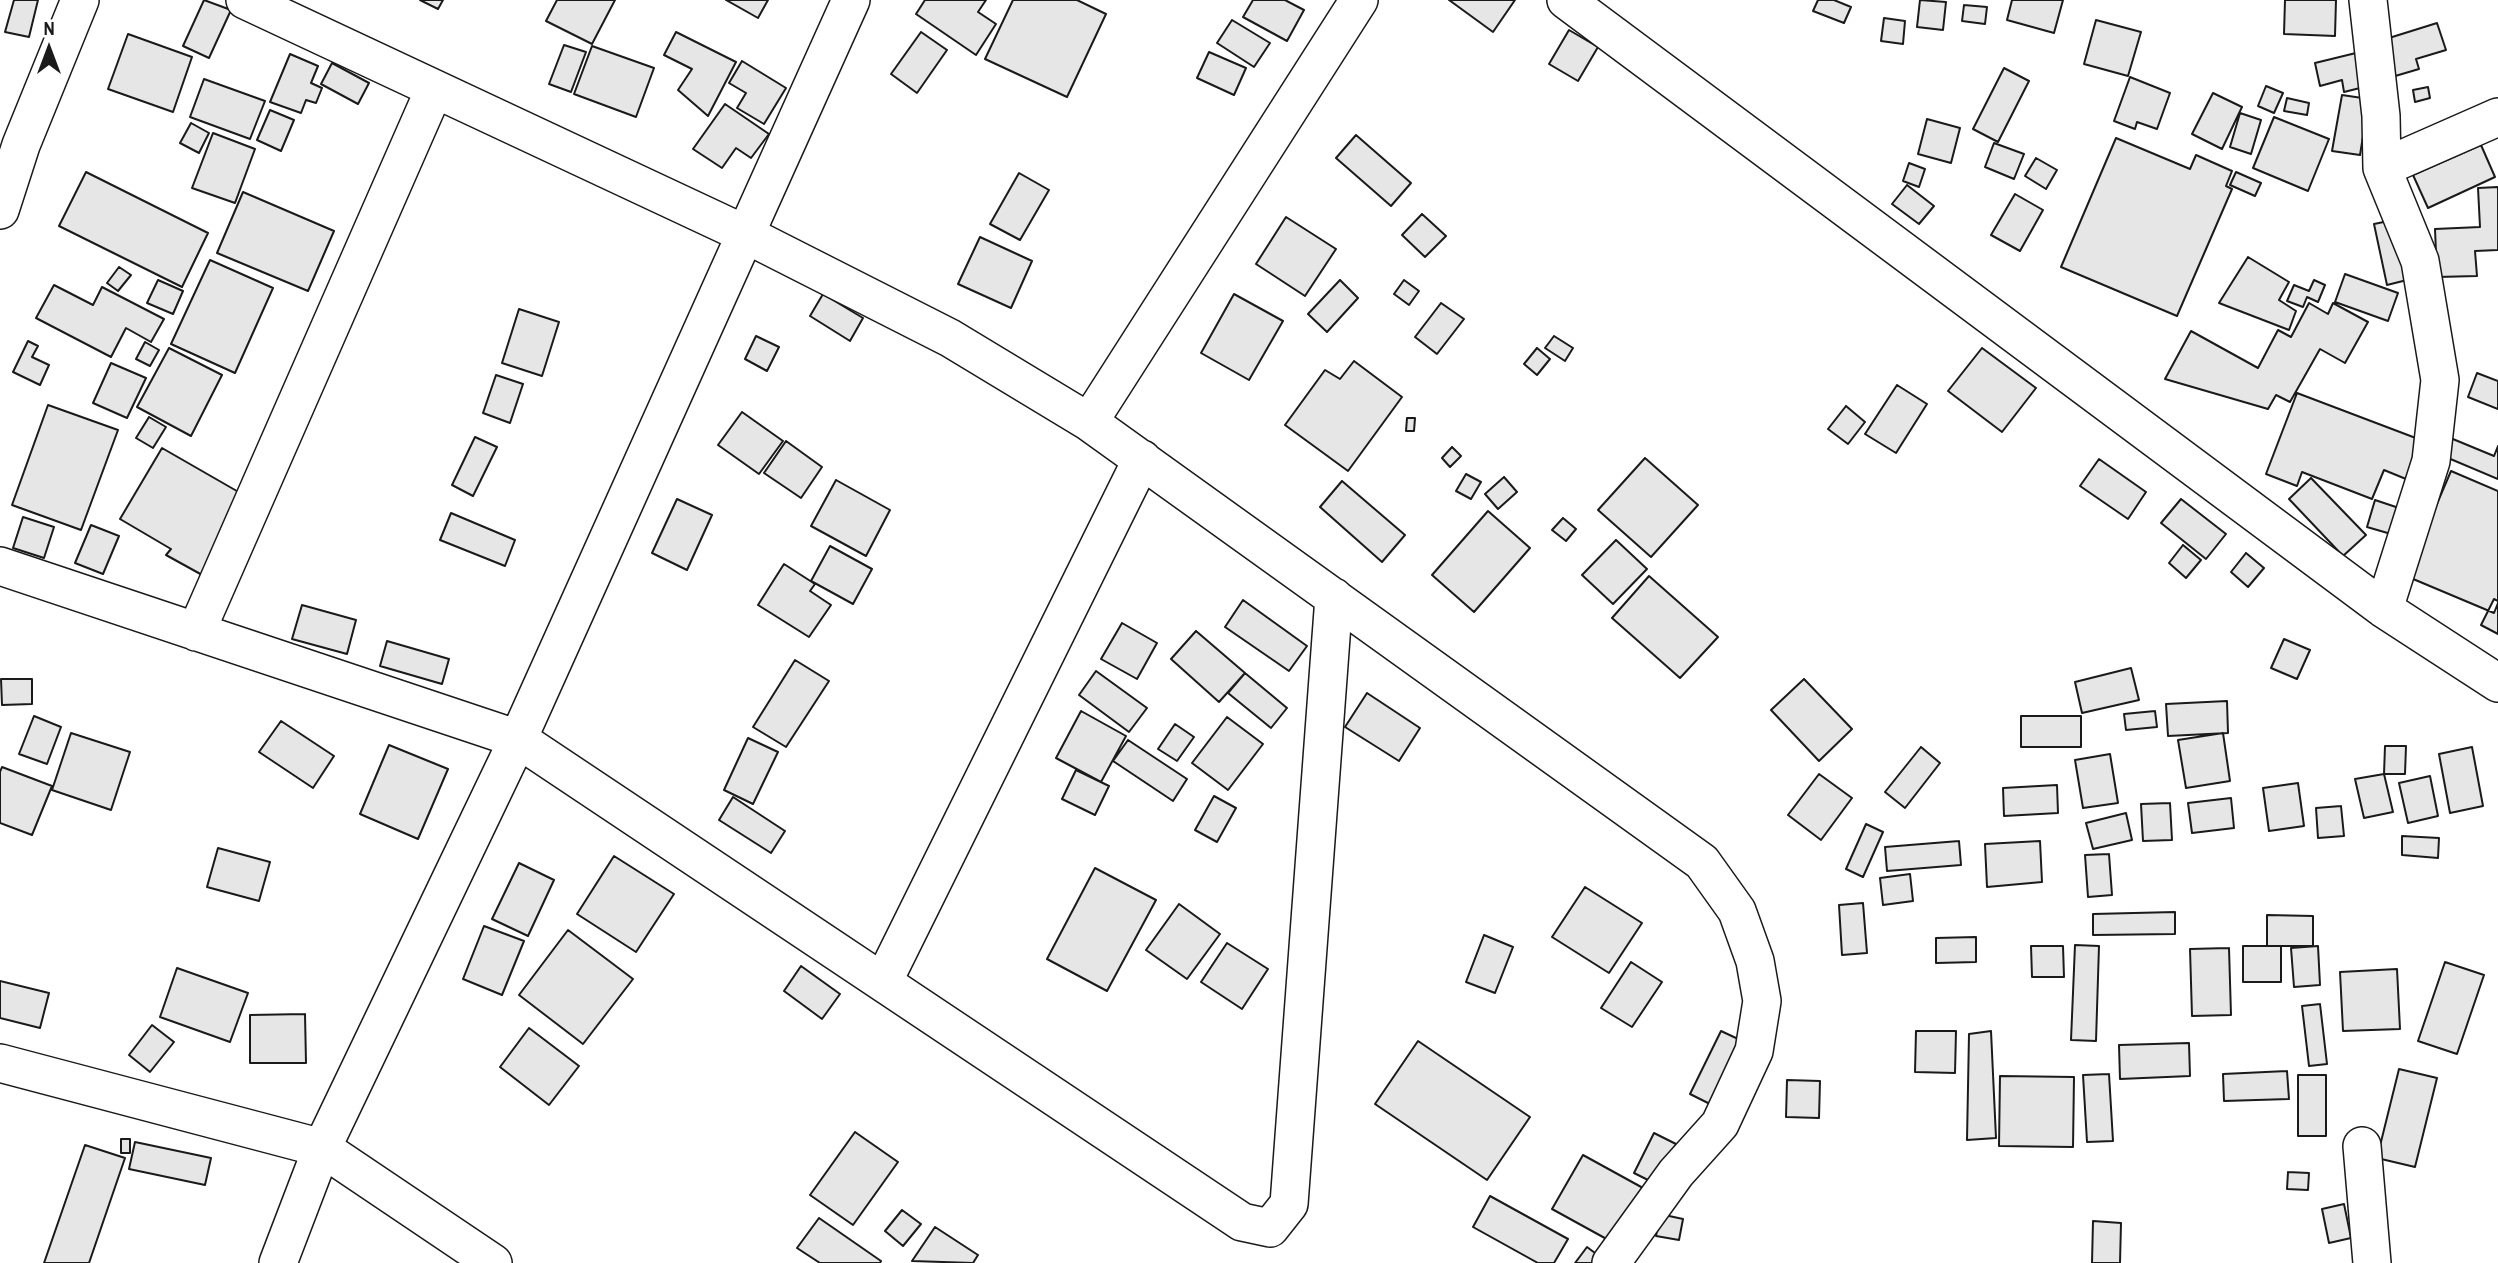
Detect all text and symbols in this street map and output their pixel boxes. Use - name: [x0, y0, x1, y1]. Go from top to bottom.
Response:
- north arrow: [14, 14, 84, 84]
- text: N: [43, 15, 55, 41]

